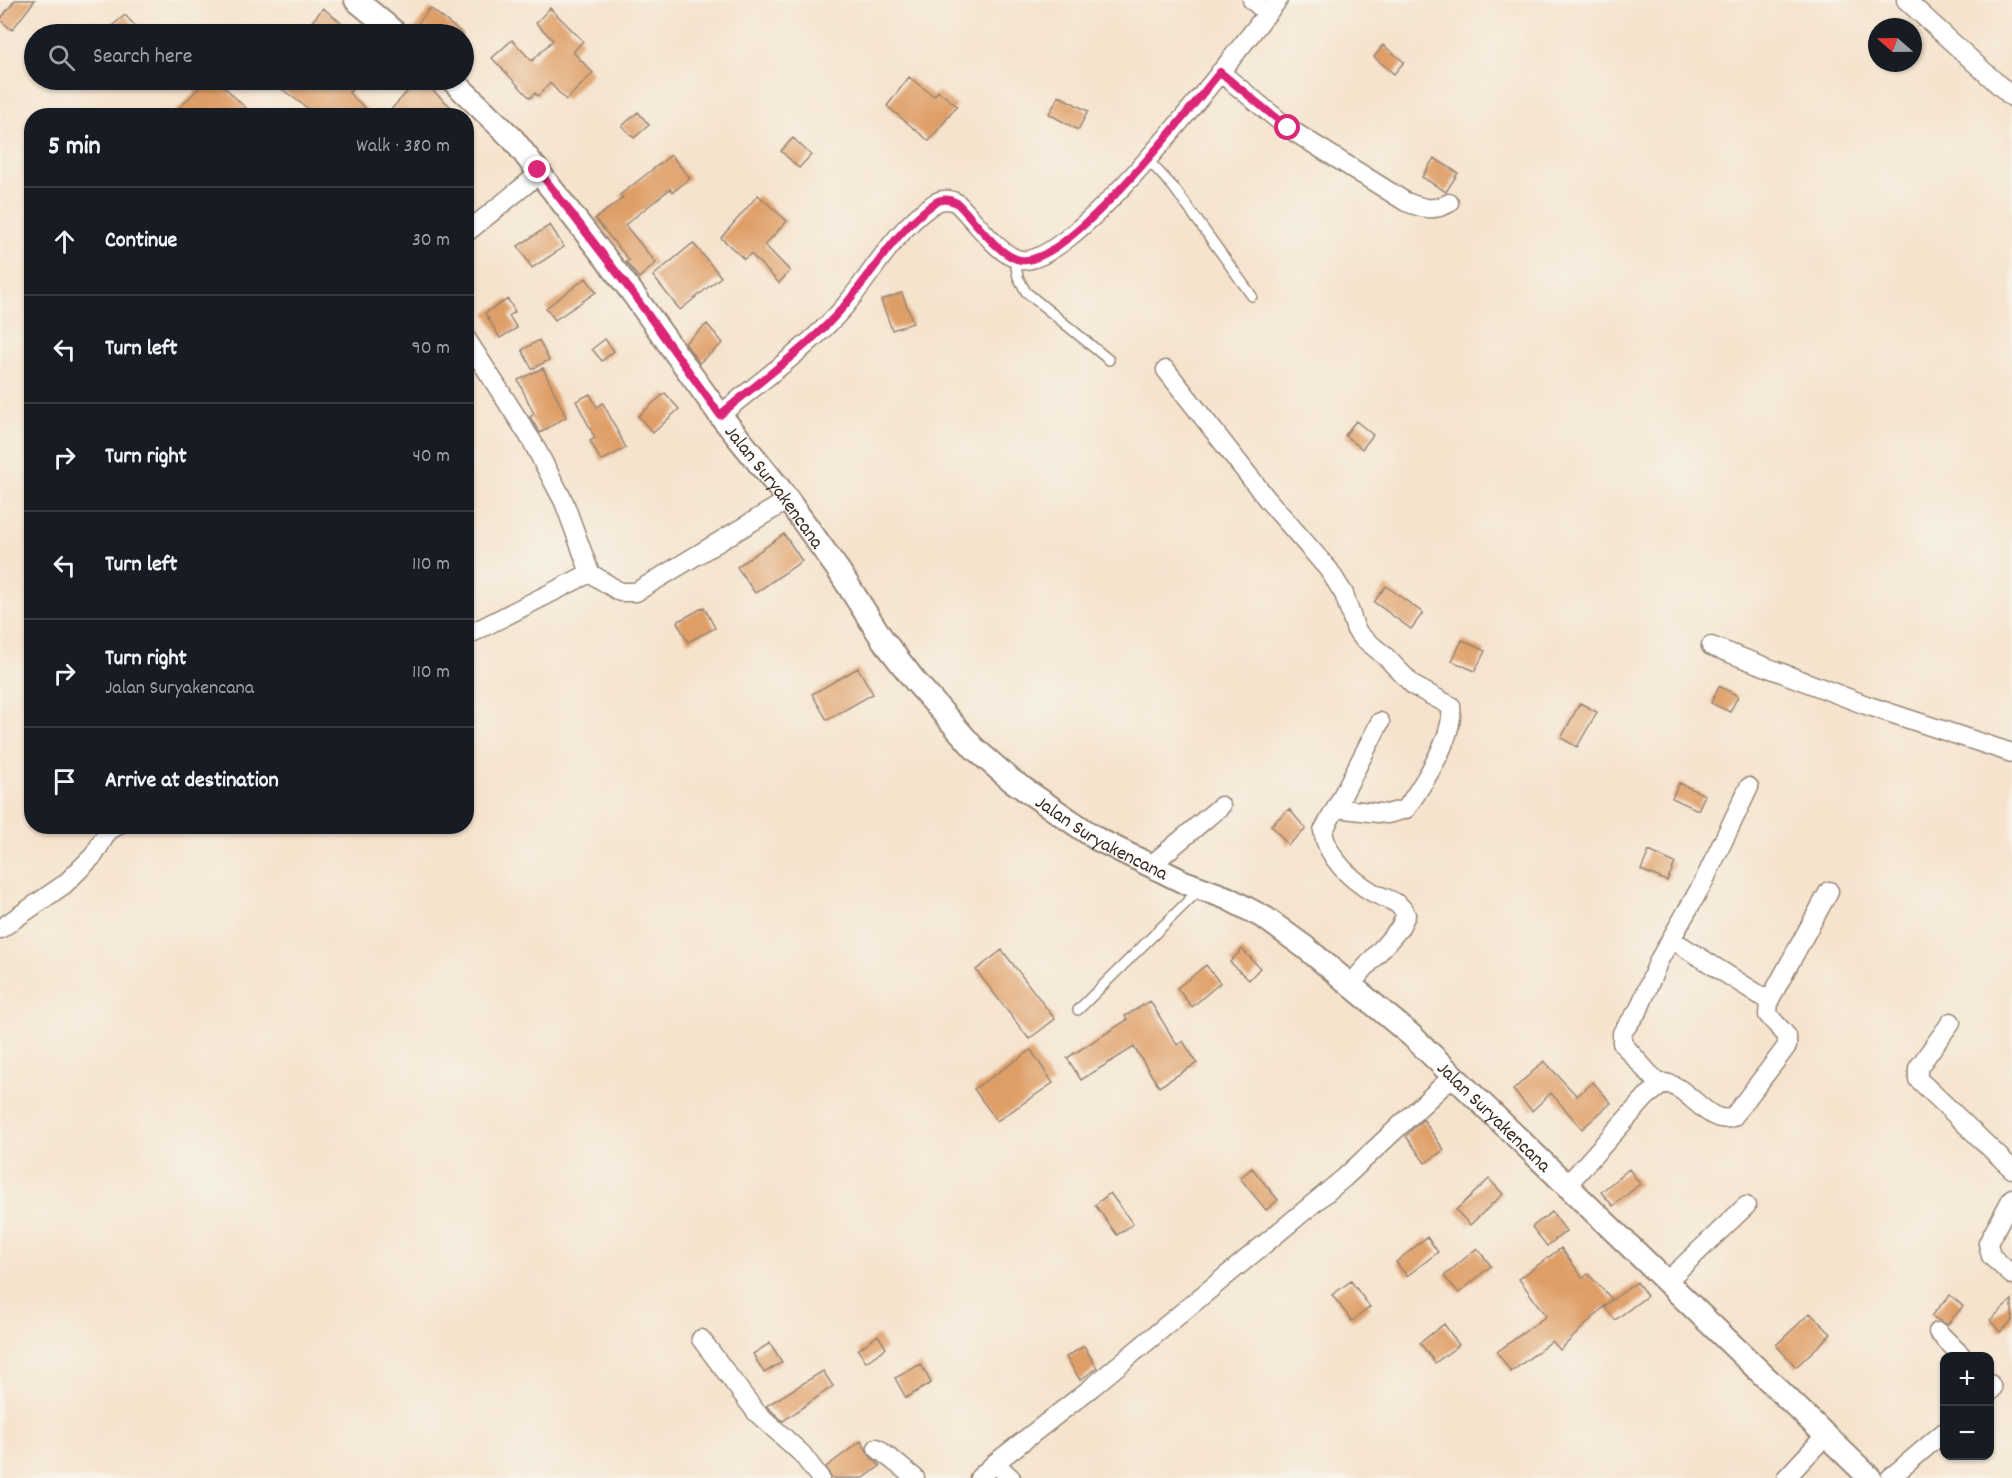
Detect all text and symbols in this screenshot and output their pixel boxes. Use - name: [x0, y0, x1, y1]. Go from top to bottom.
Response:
- north arrow: [1868, 18, 1922, 72]
- search box: [24, 24, 474, 90]
- icon: search: [45, 41, 78, 74]
- text: Search here: [93, 42, 192, 73]
- route start: [1274, 114, 1300, 140]
- text: 5 min: [48, 129, 101, 166]
- text: Walk · 380 m: [356, 133, 450, 161]
- route end: [524, 156, 550, 182]
- icon: ahead: [48, 225, 81, 258]
- text: Continue: [105, 226, 177, 257]
- text: 30 m: [412, 227, 450, 255]
- icon: left: [48, 333, 81, 366]
- text: Turn left: [105, 334, 177, 365]
- text: 90 m: [412, 335, 450, 363]
- street label: Jalan Suryakencana: [716, 420, 830, 556]
- icon: right: [48, 441, 81, 474]
- text: Turn right: [105, 442, 187, 473]
- text: 40 m: [412, 443, 450, 471]
- icon: left: [48, 549, 81, 582]
- text: Turn left: [105, 550, 177, 581]
- text: 110 m: [412, 551, 450, 579]
- text: Turn right: [105, 644, 187, 675]
- icon: right: [48, 657, 81, 690]
- text: 110 m: [412, 659, 450, 687]
- text: Jalan Suryakencana: [105, 675, 254, 703]
- icon: arrive: [48, 765, 81, 798]
- text: Arrive at destination: [105, 766, 279, 797]
- street label: Jalan Suryakencana: [1029, 790, 1172, 889]
- street label: Jalan Suryakencana: [1429, 1056, 1557, 1180]
- map controls: [1940, 1352, 1994, 1460]
- button: +: [1940, 1352, 1994, 1406]
- button: −: [1940, 1406, 1994, 1460]

